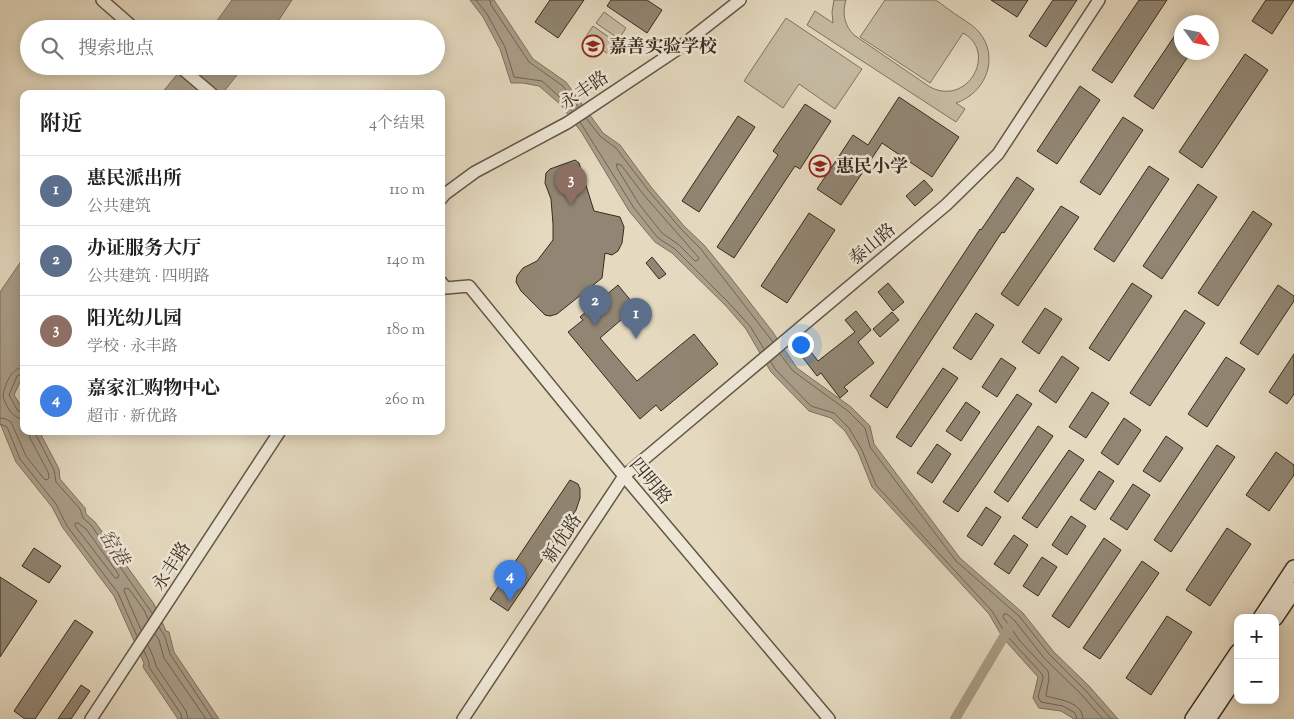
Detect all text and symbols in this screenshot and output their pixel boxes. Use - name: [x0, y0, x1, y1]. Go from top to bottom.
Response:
- north arrow: [1174, 15, 1219, 60]
- search box: [20, 20, 445, 75]
- icon: search: [38, 34, 66, 62]
- school or university icon: 嘉善实验学校: [581, 34, 605, 58]
- place label: 嘉善实验学校: [609, 35, 717, 61]
- text: 搜索地点: [78, 36, 154, 63]
- street label: 永丰路: [555, 66, 615, 118]
- text: 附近: [40, 110, 82, 140]
- text: 4个结果: [369, 113, 425, 136]
- school or university icon: 惠民小学: [808, 154, 832, 178]
- place label: 惠民小学: [836, 155, 908, 181]
- pin: 3: [555, 164, 587, 205]
- text: 惠民派出所: [87, 166, 182, 193]
- text: 1: [53, 179, 59, 202]
- text: 110 m: [389, 179, 425, 202]
- text: 公共建筑: [87, 196, 151, 219]
- street label: 泰山路: [844, 218, 902, 273]
- text: 办证服务大厅: [87, 236, 201, 263]
- text: 2: [52, 249, 60, 272]
- text: 140 m: [387, 249, 425, 272]
- text: 公共建筑 · 四明路: [87, 266, 210, 289]
- pin: 2: [579, 285, 611, 326]
- pin: 1: [620, 298, 652, 339]
- text: 阳光幼儿园: [87, 306, 182, 333]
- text: 3: [53, 319, 59, 342]
- text: 180 m: [386, 319, 425, 342]
- your location: [788, 332, 814, 358]
- text: 学校 · 永丰路: [87, 336, 178, 359]
- text: 嘉家汇购物中心: [87, 376, 220, 403]
- text: 4: [52, 389, 60, 412]
- text: 260 m: [384, 389, 425, 412]
- text: 超市 · 新优路: [87, 406, 178, 429]
- street label: 四明路: [622, 453, 677, 511]
- street label: 新优路: [538, 509, 589, 569]
- water label: 窑港: [91, 525, 136, 574]
- street label: 永丰路: [147, 537, 198, 597]
- pin: 4: [494, 560, 526, 601]
- map controls: [1234, 614, 1279, 704]
- button: +: [1234, 614, 1279, 659]
- button: −: [1234, 659, 1279, 704]

